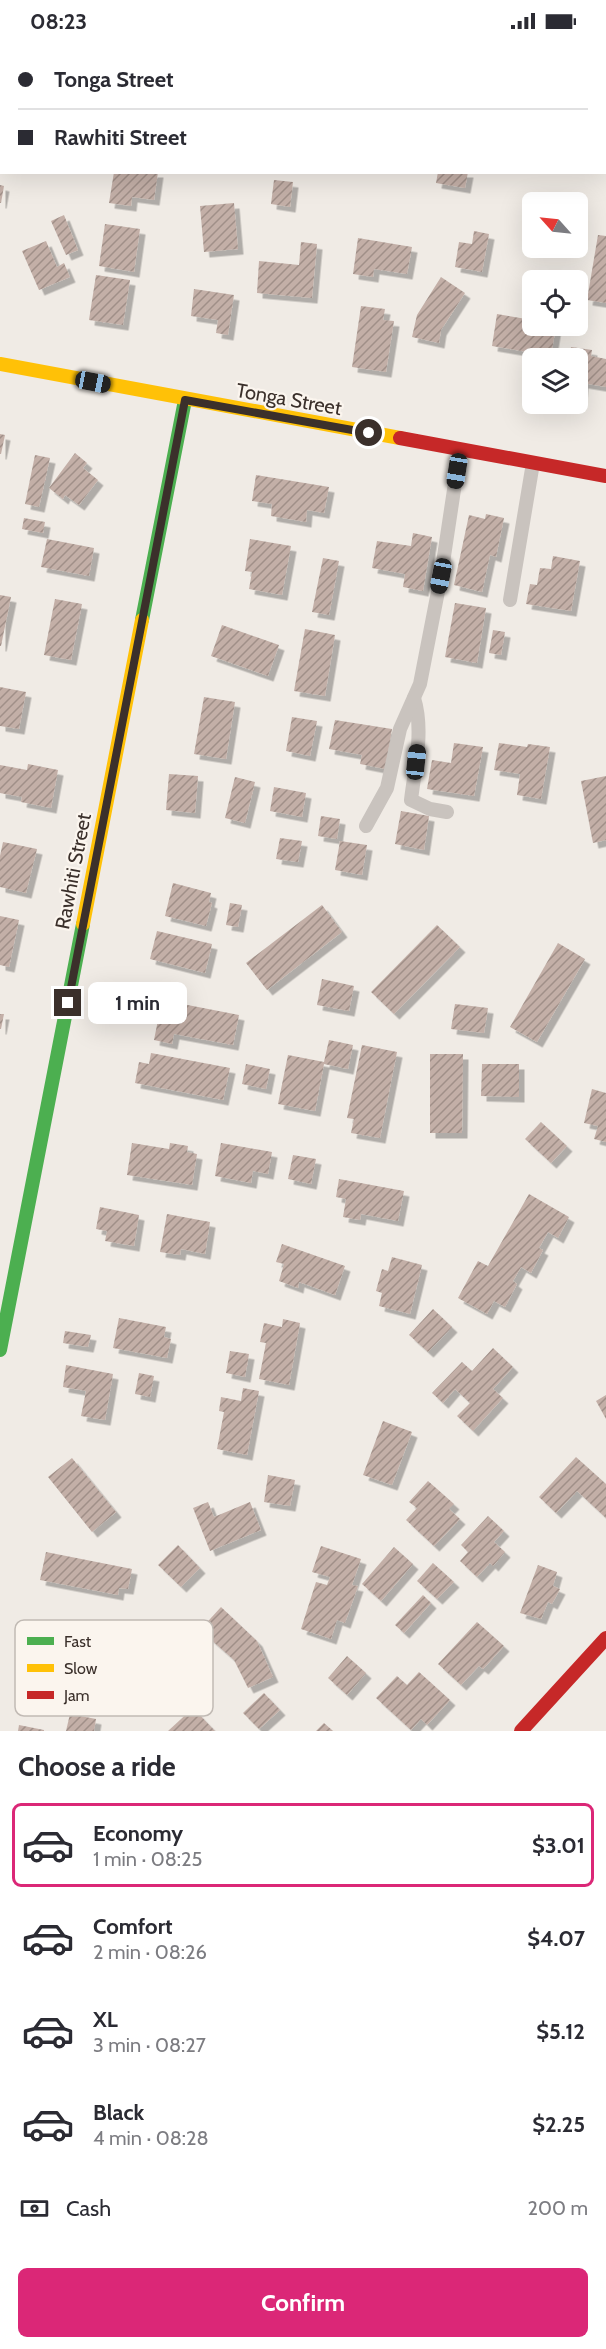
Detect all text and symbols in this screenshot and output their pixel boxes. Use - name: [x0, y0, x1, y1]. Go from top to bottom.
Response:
- text: 08:23: [30, 8, 87, 35]
- text: Tonga Street: [54, 66, 174, 93]
- text: Rawhiti Street: [54, 124, 187, 151]
- north arrow: [522, 192, 588, 258]
- map controls: [522, 192, 588, 414]
- button: locate: [522, 270, 588, 336]
- button: layers: [522, 348, 588, 414]
- car: [74, 370, 112, 394]
- street label: Tonga Street: [234, 378, 344, 420]
- route start: [355, 419, 382, 446]
- car: [445, 452, 469, 490]
- car: [429, 557, 453, 595]
- car: [405, 743, 427, 781]
- street label: Rawhiti Street: [50, 811, 96, 931]
- callout: 1 min: [89, 982, 188, 1024]
- route end: [54, 989, 81, 1016]
- text: 1 min: [115, 991, 160, 1015]
- legend: [15, 1620, 213, 1716]
- text: Fast: [64, 1632, 92, 1651]
- text: Slow: [64, 1659, 98, 1678]
- text: Jam: [63, 1686, 90, 1705]
- text: Choose a ride: [18, 1750, 176, 1783]
- icon: car: [21, 1818, 75, 1872]
- text: Economy: [93, 1820, 183, 1847]
- text: $3.01: [532, 1832, 585, 1859]
- text: 1 min · 08:25: [93, 1847, 202, 1871]
- icon: car: [21, 1911, 75, 1965]
- text: Comfort: [93, 1913, 172, 1940]
- text: $4.07: [527, 1925, 585, 1952]
- text: 2 min · 08:26: [93, 1940, 207, 1964]
- icon: car: [21, 2004, 75, 2058]
- text: XL: [93, 2006, 118, 2033]
- text: $5.12: [536, 2018, 585, 2045]
- text: 3 min · 08:27: [93, 2033, 206, 2057]
- icon: car: [21, 2097, 75, 2151]
- text: Black: [93, 2099, 144, 2126]
- text: $2.25: [532, 2111, 585, 2138]
- text: 4 min · 08:28: [93, 2126, 209, 2150]
- icon: cash: [18, 2192, 51, 2225]
- text: Cash: [66, 2195, 111, 2222]
- text: 200 m: [528, 2196, 588, 2220]
- button: Confirm: [18, 2268, 588, 2337]

